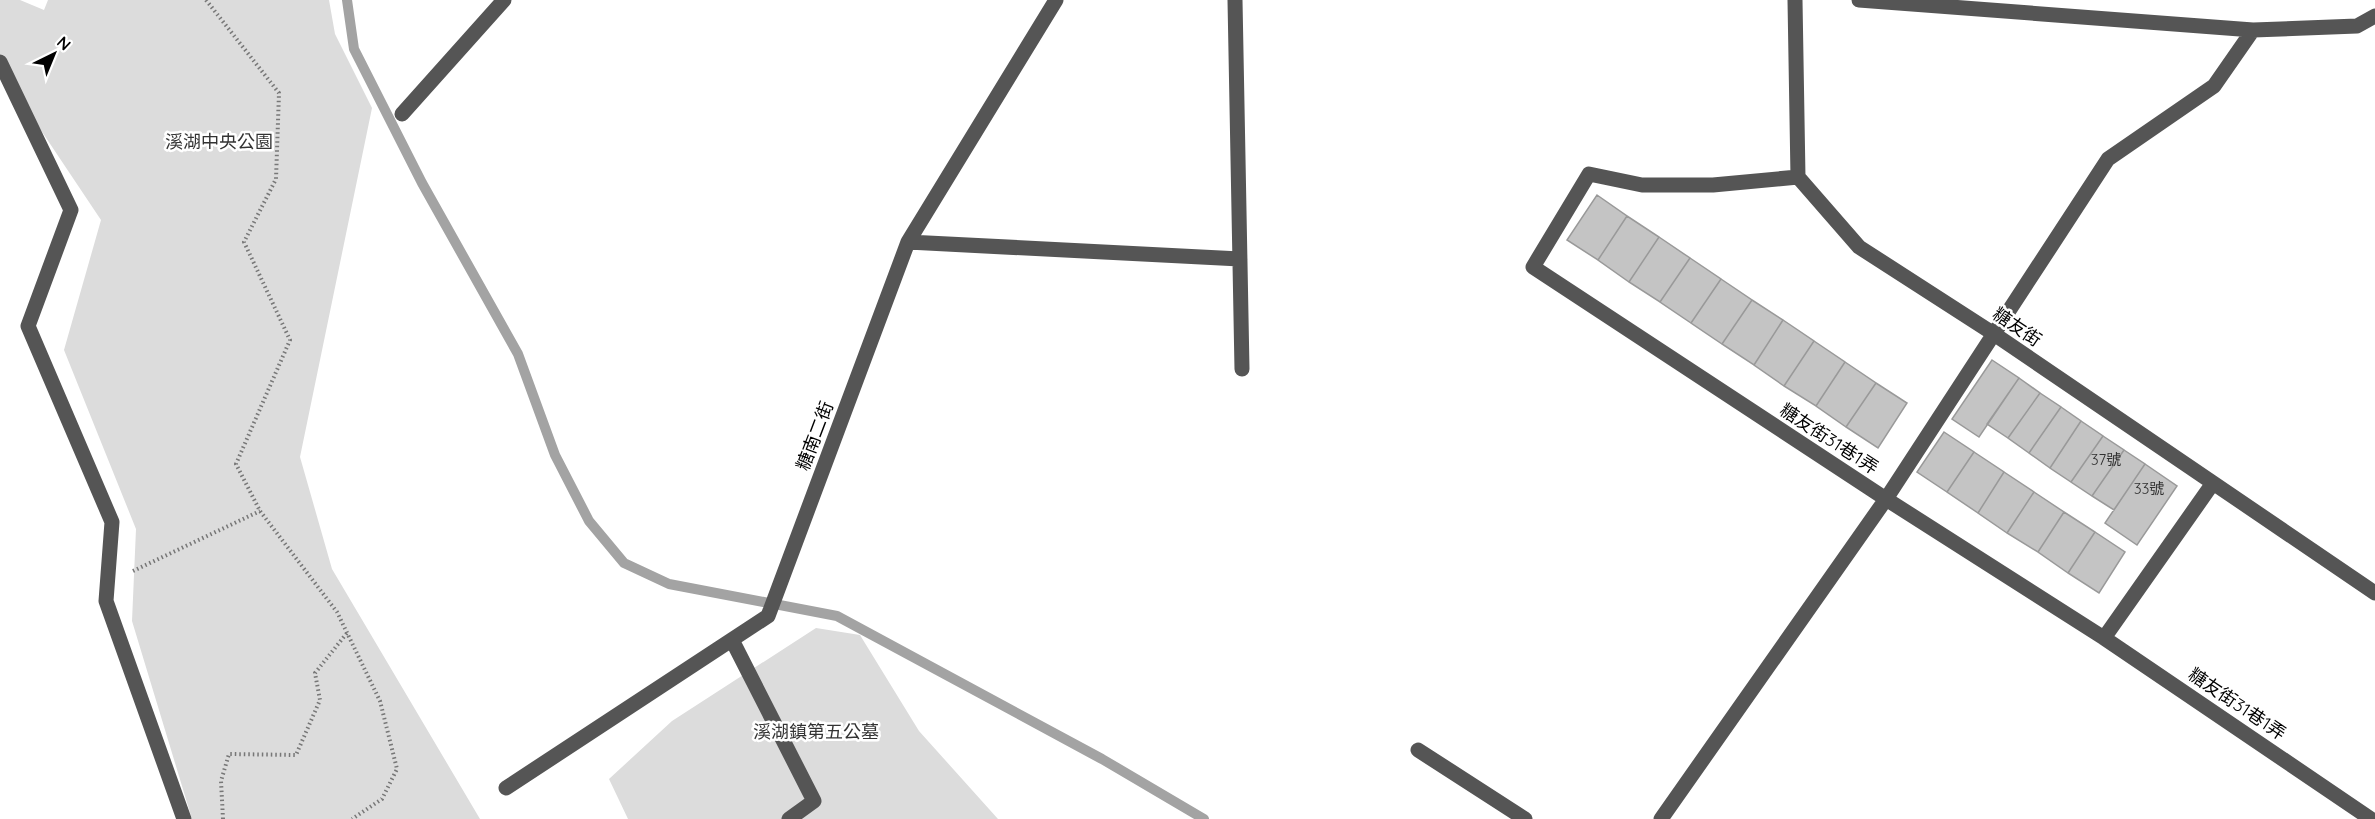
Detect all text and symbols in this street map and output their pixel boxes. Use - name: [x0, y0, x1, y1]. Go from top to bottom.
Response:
- north arrow: [24, 24, 84, 84]
- text: N: [53, 32, 75, 54]
- park label: 溪湖中央公園: [165, 130, 273, 153]
- street label: 糖友街: [1988, 302, 2046, 351]
- street label: 糖南二街: [791, 398, 838, 474]
- street label: 糖友街31巷1弄: [1776, 398, 1883, 479]
- house number: 37號: [2091, 450, 2121, 469]
- house number: 33號: [2134, 479, 2164, 498]
- street label: 糖友街31巷1弄: [2184, 663, 2290, 745]
- park label: 溪湖鎮第五公墓: [753, 720, 879, 743]

